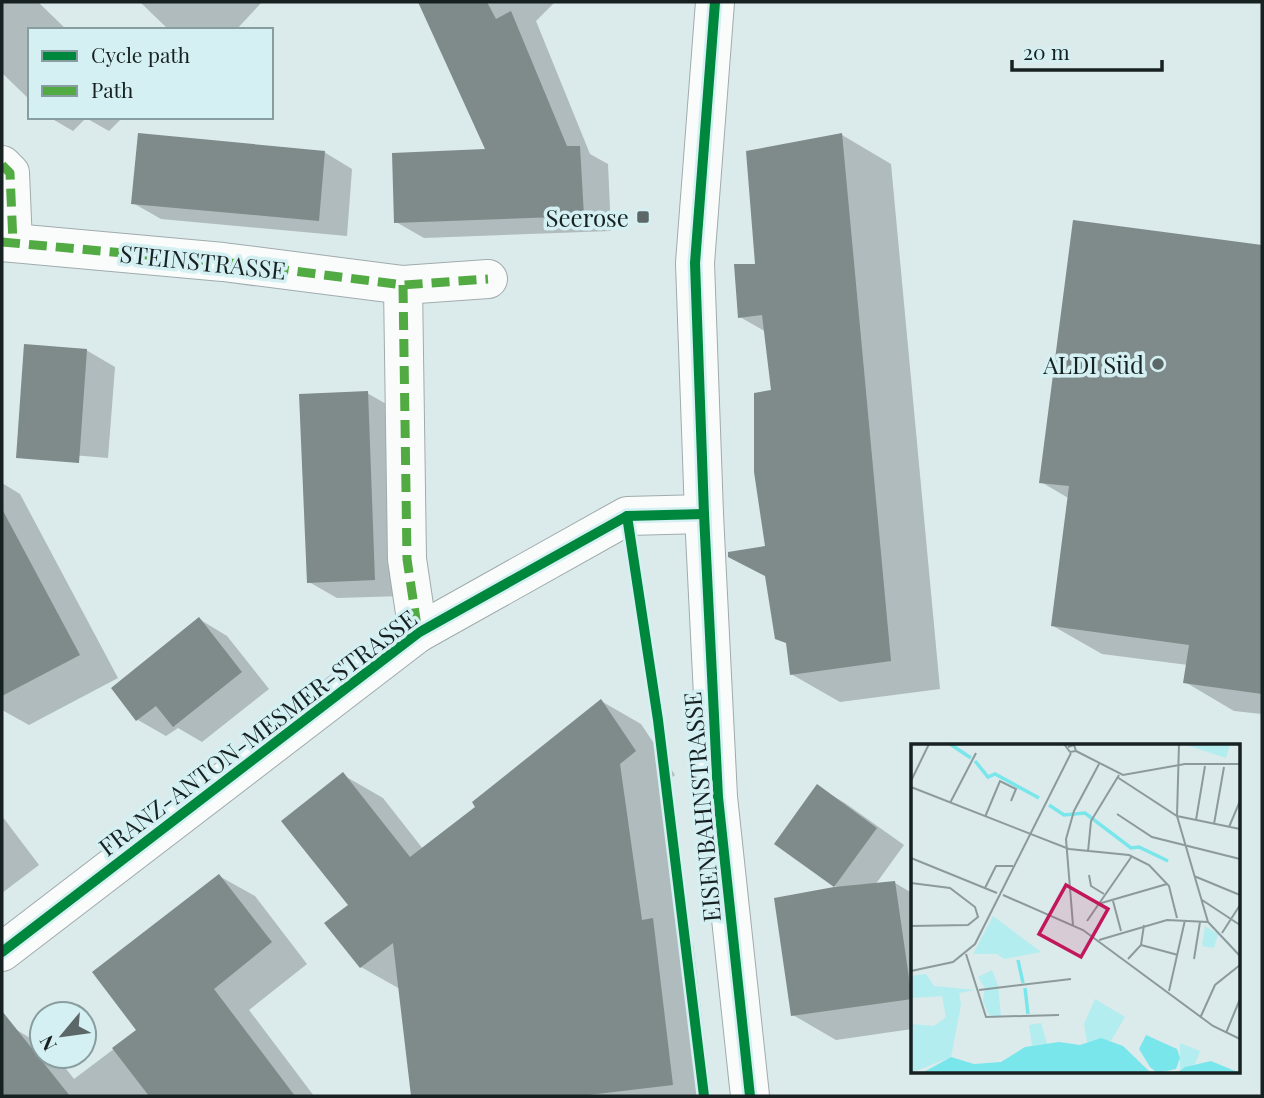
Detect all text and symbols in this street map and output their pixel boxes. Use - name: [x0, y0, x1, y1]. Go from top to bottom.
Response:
- legend: [28, 28, 273, 119]
- scale bar: [1012, 28, 1162, 72]
- text: 20 m: [1023, 37, 1070, 65]
- text: Cycle path: [91, 40, 191, 68]
- text: Path: [91, 75, 134, 103]
- place label: Seerose: [546, 201, 629, 233]
- marker: Seerose: [635, 209, 651, 225]
- street label: STEINSTRASSE: [118, 236, 288, 286]
- place label: ALDI Süd: [1042, 348, 1144, 380]
- marker: ALDI Süd: [1150, 356, 1166, 372]
- street label: FRANZ-ANTON-MESMER-STRASSE: [91, 602, 423, 862]
- street label: EISENBAHNSTRASSE: [675, 691, 727, 923]
- inset map: [911, 744, 1240, 1074]
- north arrow: [28, 1000, 98, 1070]
- text: N: [32, 1031, 62, 1056]

